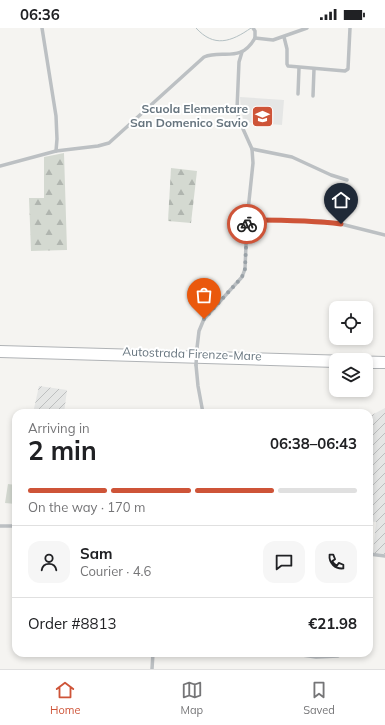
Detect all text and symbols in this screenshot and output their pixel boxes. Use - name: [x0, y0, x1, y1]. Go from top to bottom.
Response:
- text: 06:36: [20, 5, 60, 24]
- place label: Scuola Elementare San Domenico Savio: [130, 101, 248, 130]
- school or university icon: Scuola Elementare San Domenico Savio: [250, 103, 276, 129]
- pin: [324, 183, 358, 224]
- icon: home: [330, 189, 352, 211]
- courier: [227, 204, 267, 244]
- icon: bike: [236, 213, 258, 235]
- pin: [187, 278, 221, 319]
- icon: bag: [193, 284, 215, 306]
- map controls: [329, 301, 373, 397]
- button: locate: [329, 301, 373, 345]
- street label: Autostrada Firenze-Mare: [122, 344, 262, 363]
- button: layers: [329, 353, 373, 397]
- text: Arriving in: [28, 420, 90, 436]
- text: 2 min: [28, 434, 97, 467]
- text: 06:38–06:43: [270, 434, 357, 453]
- text: On the way · 170 m: [28, 499, 145, 515]
- button: person: [28, 541, 70, 583]
- button: chat: [263, 541, 305, 583]
- button: phone: [315, 541, 357, 583]
- text: Sam: [80, 544, 112, 563]
- text: Courier · 4.6: [80, 563, 151, 579]
- text: Order #8813: [28, 614, 116, 633]
- text: €21.98: [308, 614, 357, 633]
- tab: Home: [50, 679, 80, 717]
- tab: Map: [180, 679, 203, 717]
- tab: Saved: [303, 679, 335, 717]

